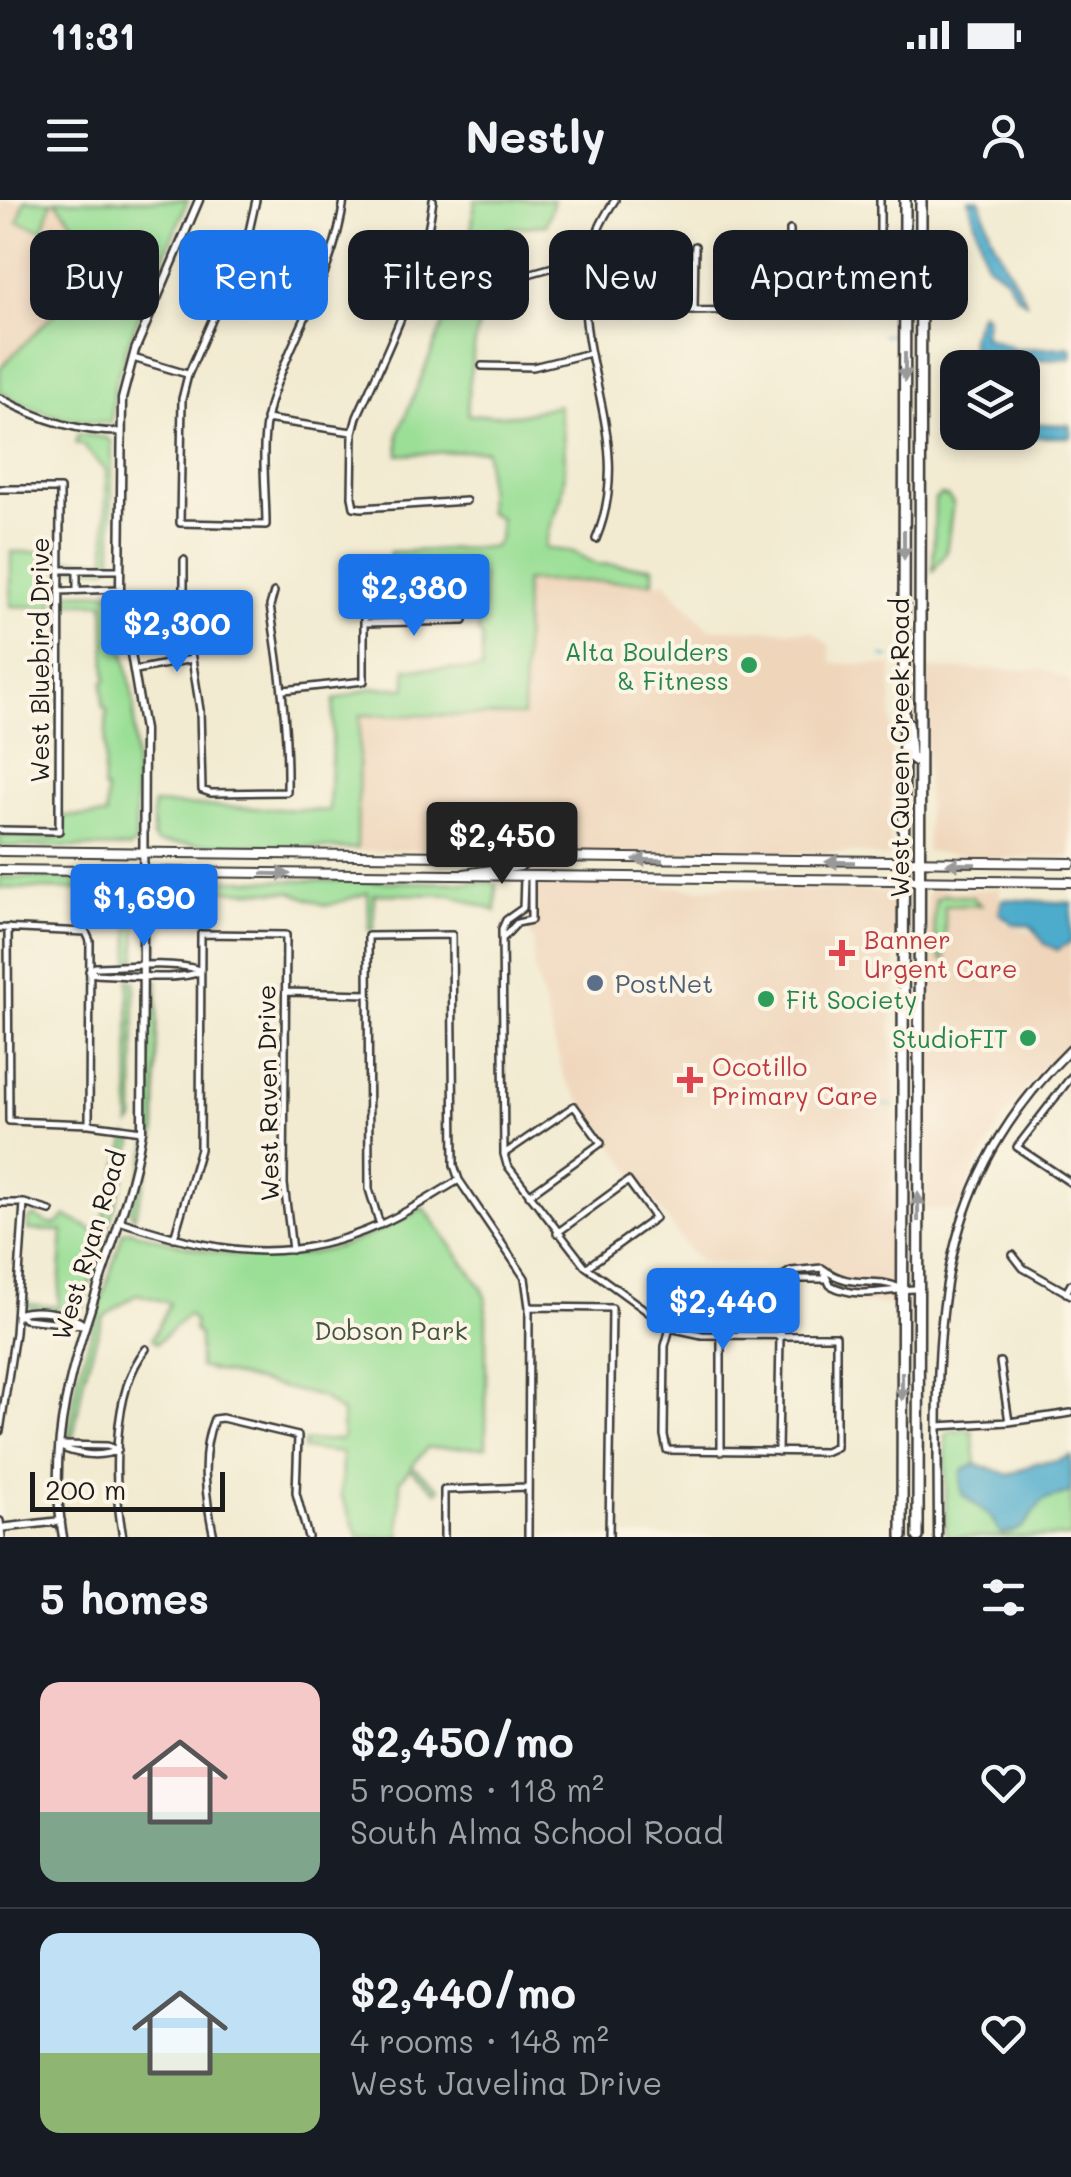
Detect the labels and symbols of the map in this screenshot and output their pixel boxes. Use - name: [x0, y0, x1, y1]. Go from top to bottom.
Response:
- one-way arrow: [897, 352, 913, 384]
- one-way arrow: [896, 529, 912, 561]
- street label: West Bluebird Drive: [23, 537, 55, 783]
- pin: $2,380: [333, 554, 495, 639]
- pin: $2,300: [96, 590, 258, 675]
- street label: West Queen Creek Road: [883, 598, 915, 898]
- place label: Alta Boulders & Fitness: [565, 635, 729, 696]
- marker: Alta Boulders & Fitness: [738, 654, 760, 676]
- pin: $2,450: [421, 802, 583, 887]
- one-way arrow: [632, 851, 664, 867]
- one-way arrow: [823, 854, 855, 870]
- one-way arrow: [945, 855, 977, 871]
- pin: $1,690: [63, 864, 225, 949]
- one-way arrow: [261, 867, 293, 883]
- place label: Banner Urgent Care: [864, 923, 1018, 984]
- marker: Banner Urgent Care: [829, 940, 855, 966]
- place label: PostNet: [615, 967, 713, 999]
- marker: PostNet: [584, 972, 606, 994]
- place label: Fit Society: [786, 983, 917, 1016]
- street label: West Raven Drive: [249, 984, 285, 1202]
- marker: Fit Society: [755, 988, 777, 1010]
- place label: StudioFIT: [892, 1022, 1008, 1054]
- marker: StudioFIT: [1017, 1027, 1039, 1049]
- place label: Ocotillo Primary Care: [712, 1050, 878, 1112]
- marker: Ocotillo Primary Care: [677, 1067, 703, 1093]
- street label: West Ryan Road: [44, 1146, 133, 1344]
- one-way arrow: [910, 1191, 926, 1223]
- pin: $2,440: [642, 1268, 804, 1353]
- park label: Dobson Park: [314, 1314, 468, 1346]
- one-way arrow: [894, 1371, 910, 1403]
- scale bar: [30, 1467, 225, 1512]

